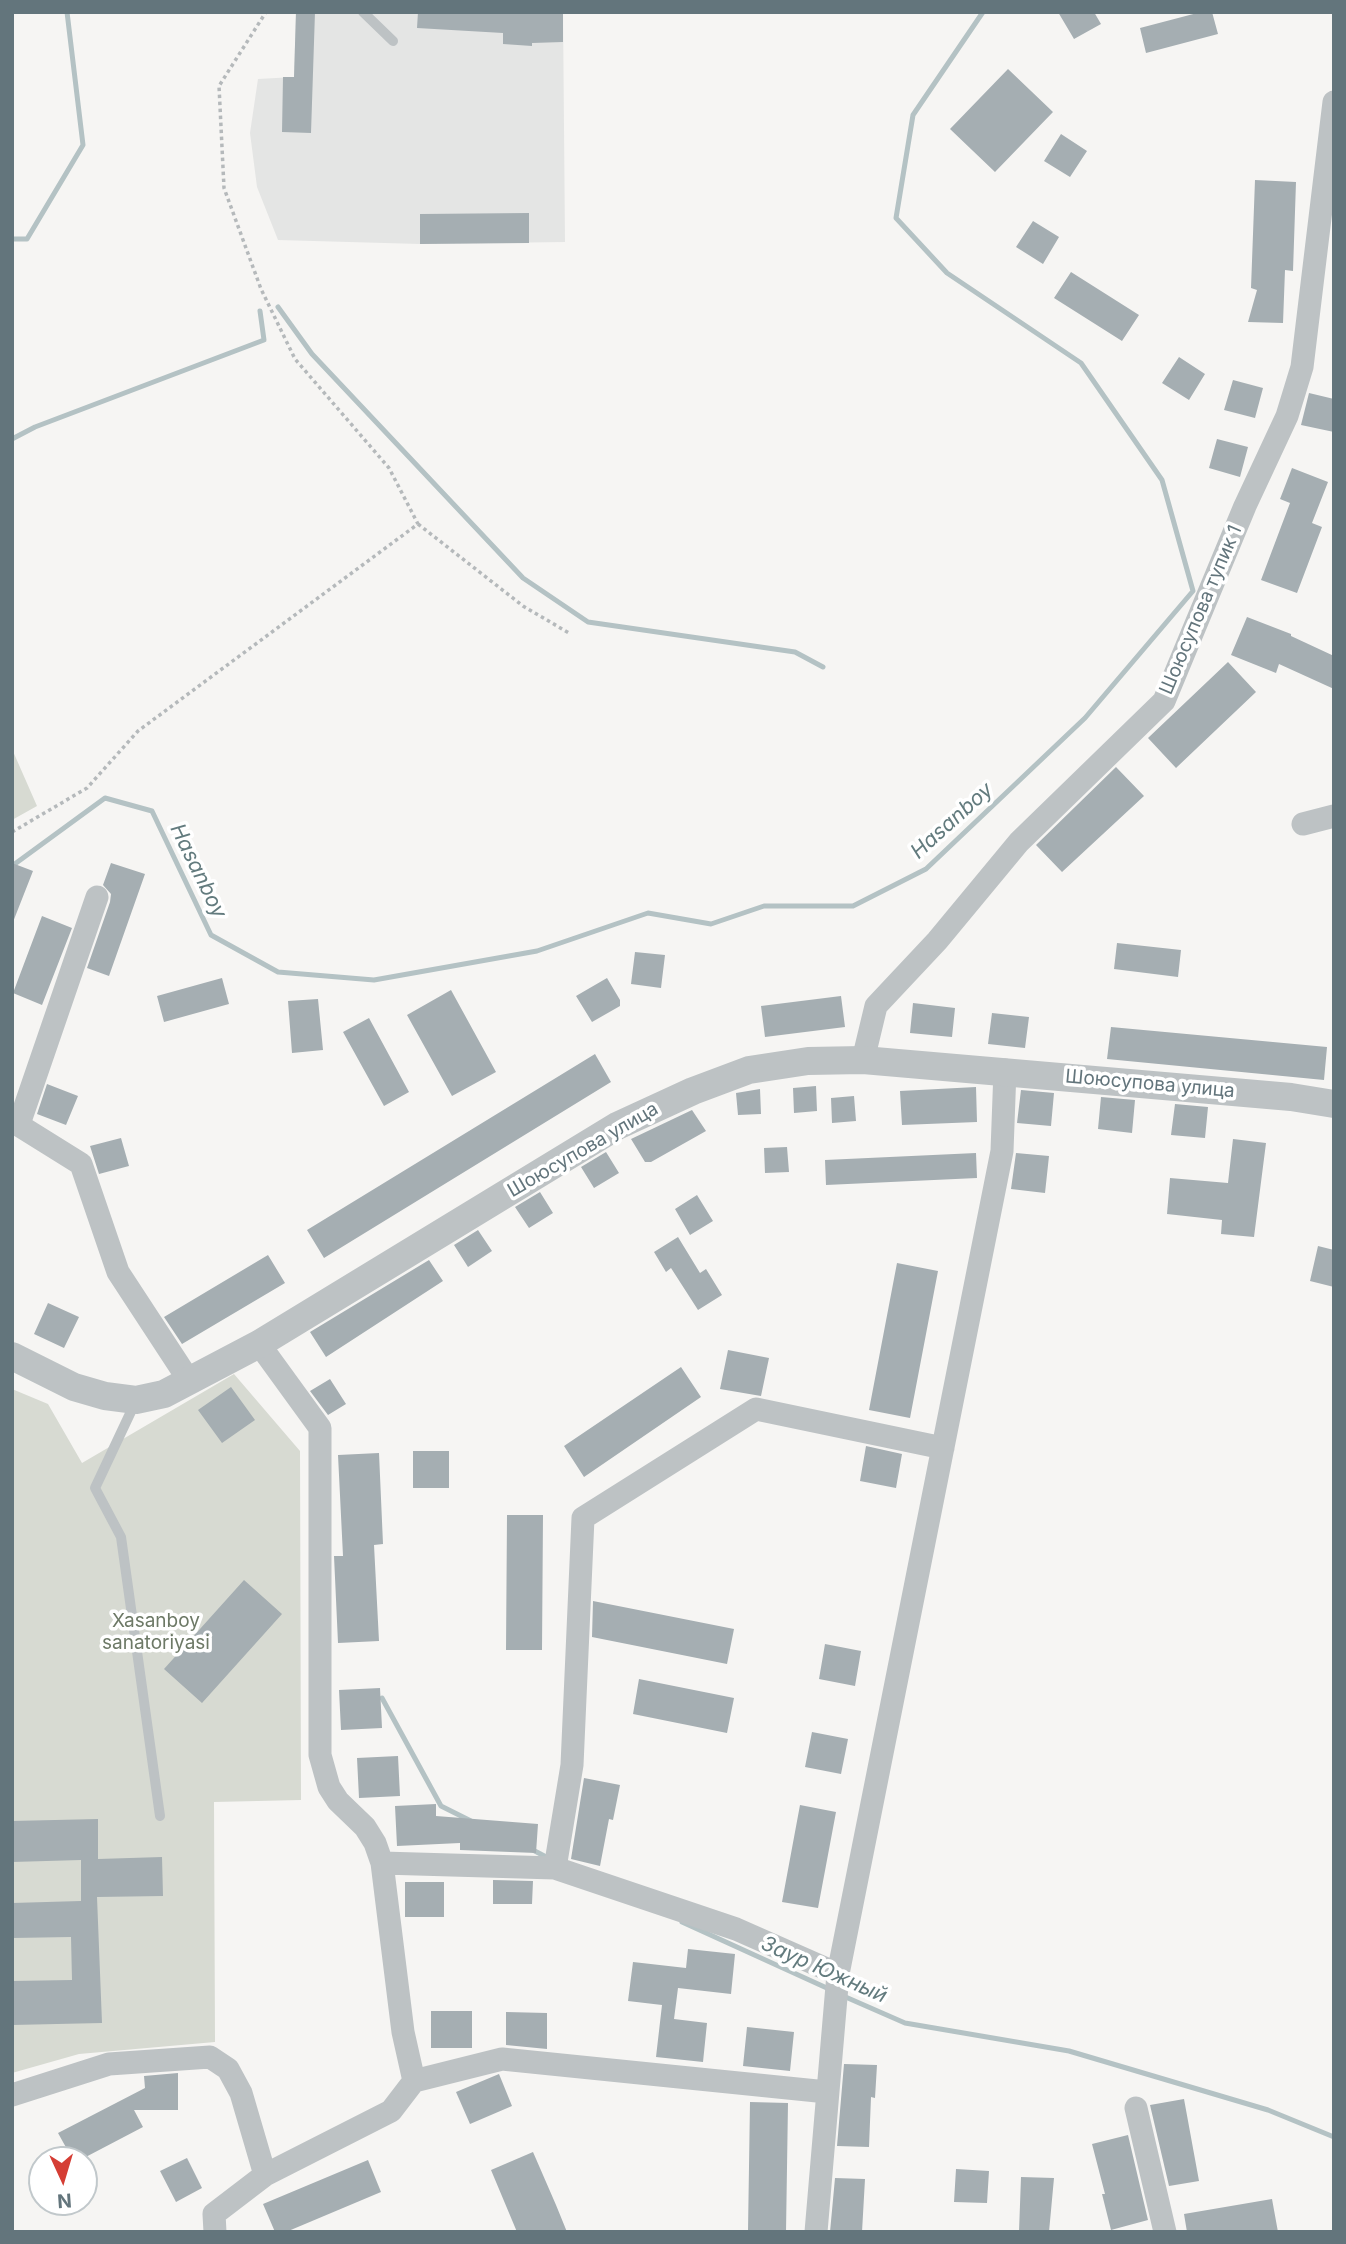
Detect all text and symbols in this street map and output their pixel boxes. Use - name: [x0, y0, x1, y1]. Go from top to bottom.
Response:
- street label: Шоюсупова тупик 1: [1155, 522, 1247, 698]
- water label: Hasanboy: [906, 778, 998, 864]
- water label: Hasanboy: [164, 820, 232, 922]
- street label: Шоюсупова улица: [1064, 1065, 1236, 1103]
- street label: Шоюсупова улица: [504, 1098, 662, 1202]
- park label: Xasanboy sanatoriyasi: [102, 1610, 210, 1654]
- water label: Заур Южный: [757, 1931, 891, 2009]
- north arrow: [28, 2146, 98, 2216]
- text: N: [56, 2188, 72, 2212]

